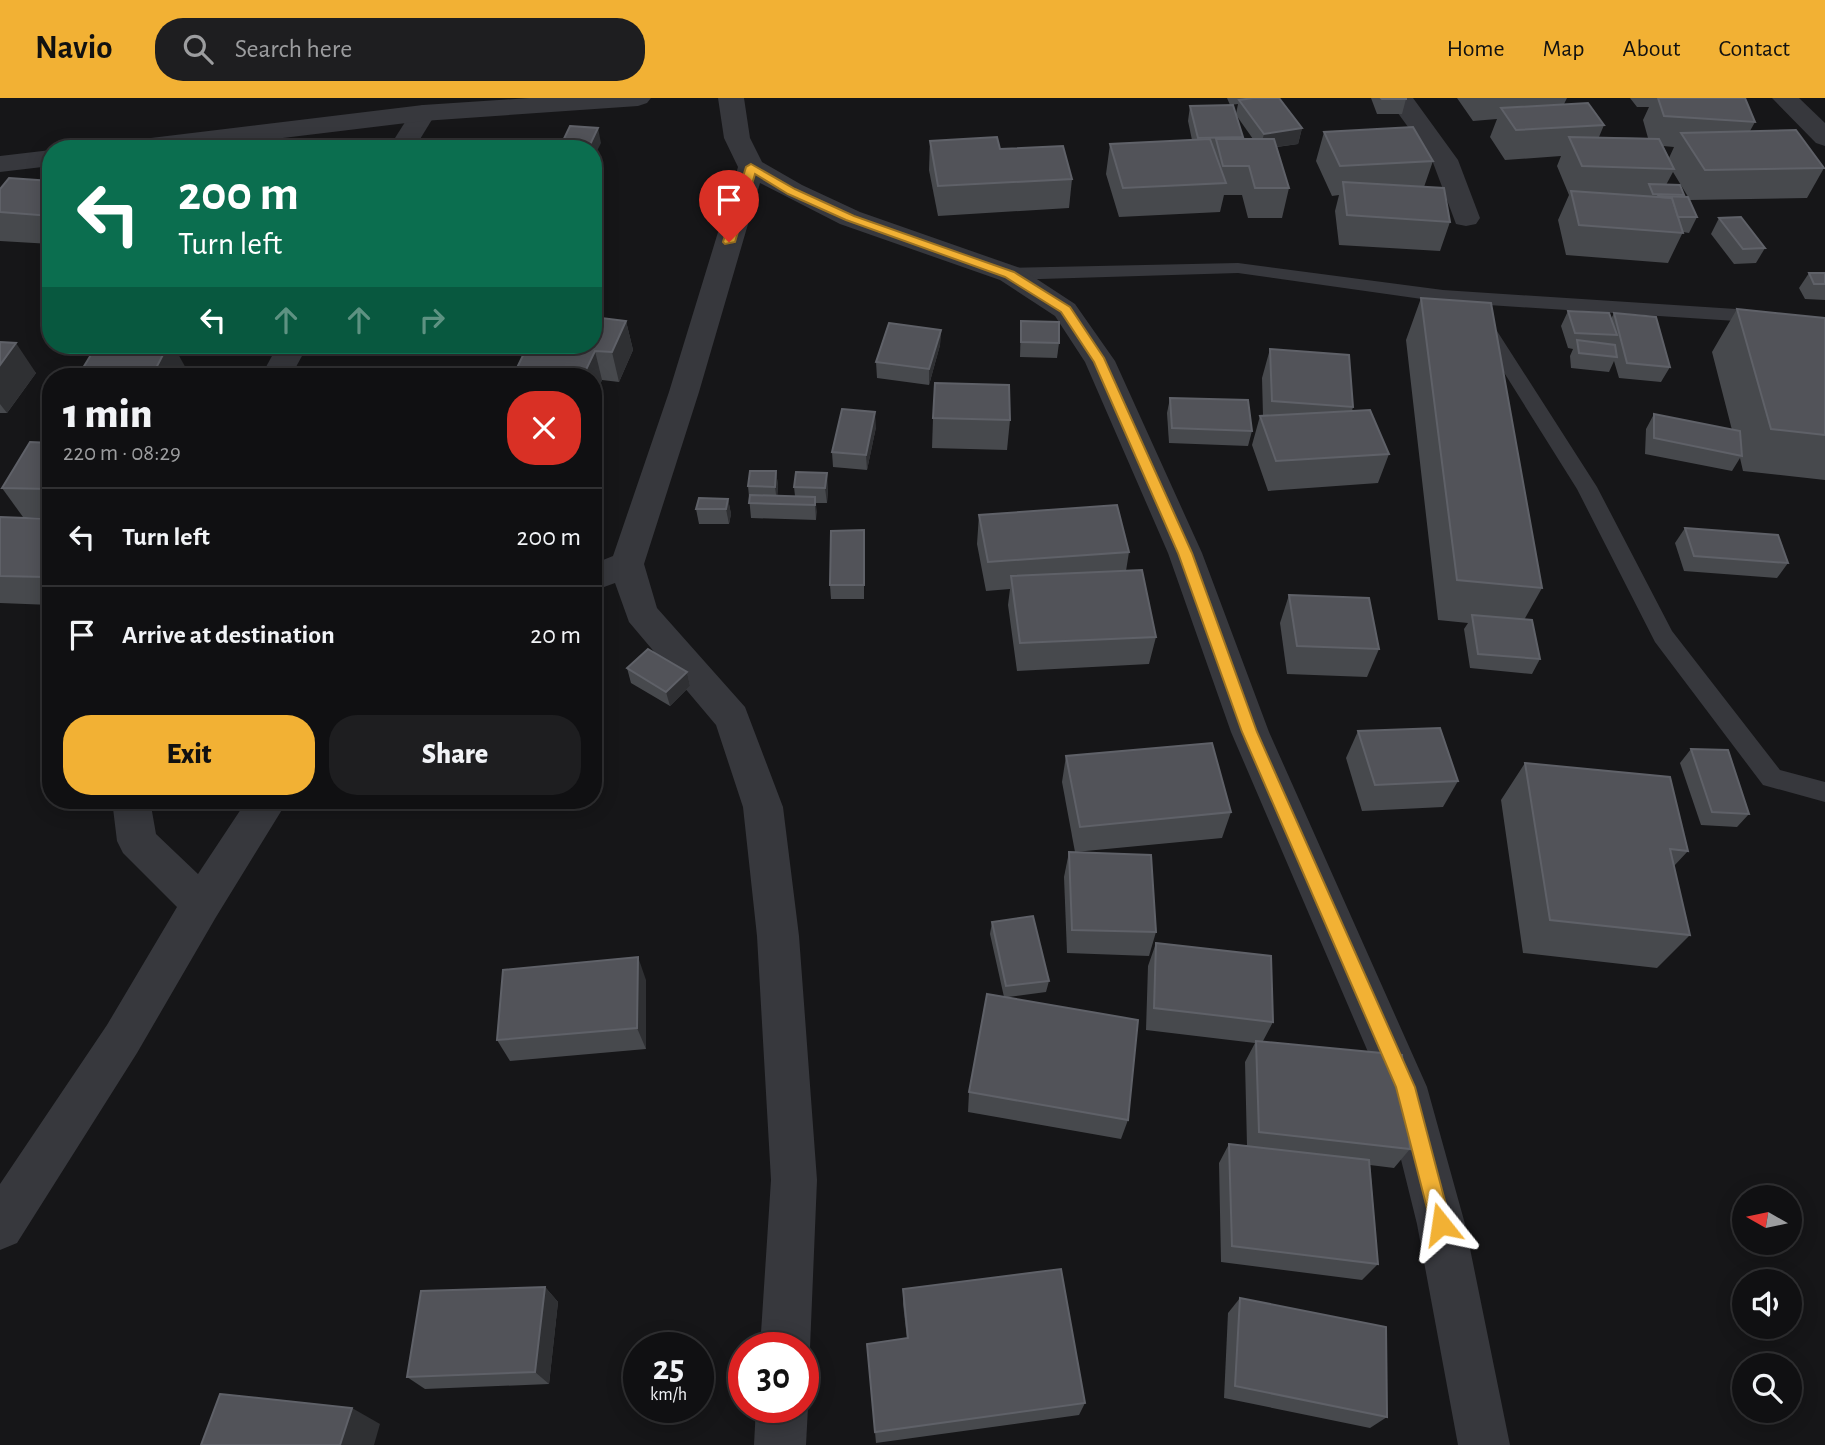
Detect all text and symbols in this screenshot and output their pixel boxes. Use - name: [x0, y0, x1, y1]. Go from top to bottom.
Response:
- search box: [155, 18, 645, 81]
- icon: search: [179, 30, 217, 68]
- text: Navio: [35, 32, 113, 65]
- text: Search here: [235, 36, 352, 62]
- text: Home: [1447, 37, 1505, 61]
- text: Map: [1543, 37, 1585, 61]
- text: About: [1623, 37, 1680, 61]
- text: Contact: [1718, 37, 1790, 61]
- icon: left: [63, 168, 154, 259]
- text: 200 m: [178, 170, 299, 219]
- pin: [699, 170, 759, 242]
- icon: arrive: [710, 181, 748, 219]
- text: Turn left: [178, 228, 282, 260]
- icon: left: [194, 301, 232, 339]
- icon: ahead: [267, 301, 305, 339]
- icon: ahead: [340, 301, 378, 339]
- icon: right: [413, 301, 451, 339]
- button: close: [507, 391, 581, 465]
- text: 1 min: [63, 393, 152, 435]
- text: 220 m · 08:29: [63, 442, 181, 465]
- icon: left: [63, 518, 101, 556]
- text: Turn left: [122, 524, 210, 550]
- text: 200 m: [517, 524, 581, 550]
- icon: arrive: [63, 616, 101, 654]
- text: Arrive at destination: [122, 622, 335, 648]
- text: 20 m: [530, 622, 581, 648]
- button: Exit: [63, 715, 315, 795]
- button: Share: [329, 715, 581, 795]
- north arrow: [1732, 1185, 1802, 1255]
- map controls: [1732, 1185, 1802, 1423]
- position arrow: [1404, 1187, 1478, 1261]
- button: sound: [1732, 1269, 1802, 1339]
- speed limit sign: 30: [728, 1332, 819, 1423]
- text: 25: [653, 1351, 684, 1386]
- button: search: [1732, 1353, 1802, 1423]
- text: km/h: [650, 1386, 687, 1404]

